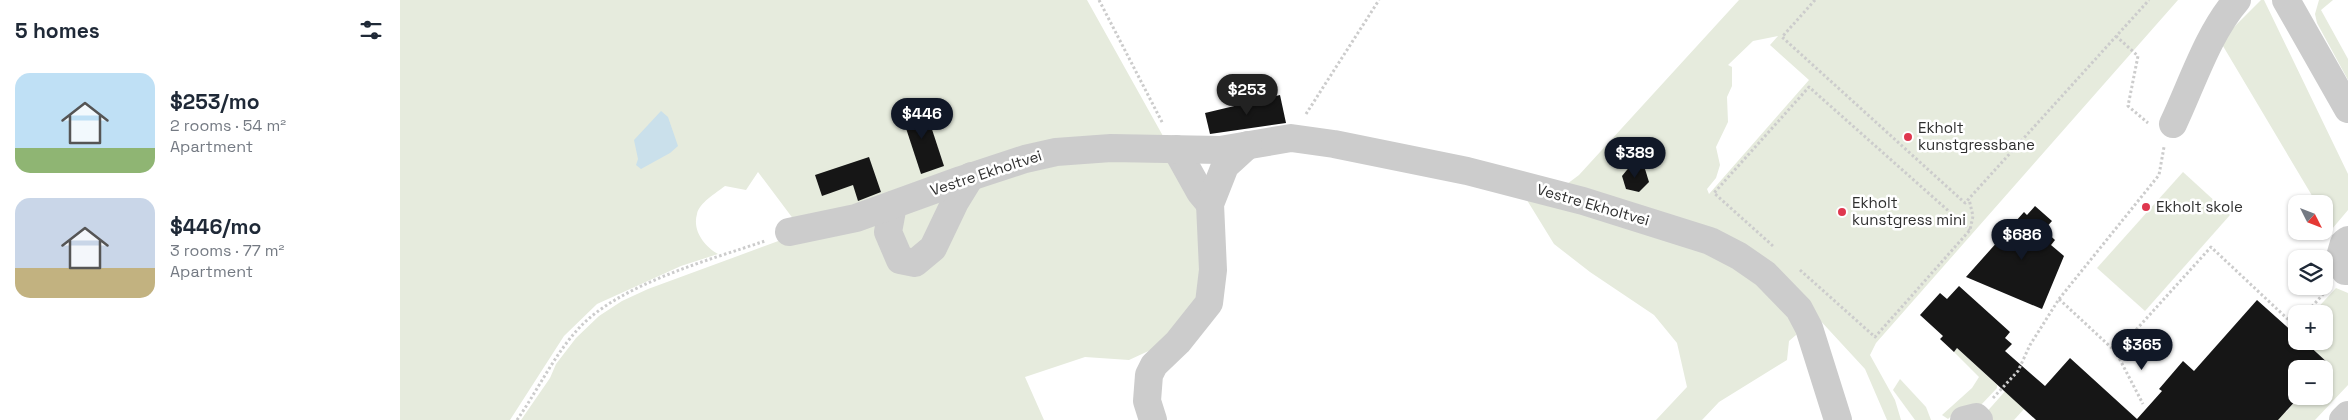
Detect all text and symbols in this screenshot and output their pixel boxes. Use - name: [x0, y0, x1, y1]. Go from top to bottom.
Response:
- icon: filters: [357, 16, 385, 44]
- text: 5 homes: [15, 17, 100, 44]
- pin: $253: [1217, 74, 1277, 116]
- text: $253: [1228, 79, 1266, 100]
- text: $253/mo: [170, 88, 260, 115]
- icon: home: [55, 93, 115, 153]
- pin: $446: [892, 98, 952, 140]
- text: $446: [902, 103, 942, 124]
- text: 2 rooms · 54 m²: [170, 115, 286, 136]
- place label: Ekholt kunstgressbane: [1918, 118, 2035, 154]
- marker: Ekholt kunstgressbane: [1902, 131, 1914, 143]
- text: Apartment: [170, 136, 253, 157]
- pin: $389: [1605, 136, 1665, 179]
- text: $389: [1616, 142, 1654, 163]
- street label: Vestre Ekholtvei: [928, 146, 1044, 200]
- street label: Vestre Ekholtvei: [1535, 179, 1652, 230]
- place label: Ekholt kunstgress mini: [1852, 193, 1966, 229]
- north arrow: [2288, 195, 2332, 240]
- map controls: [2288, 195, 2333, 405]
- place label: Ekholt skole: [2156, 197, 2243, 216]
- marker: Ekholt skole: [2140, 201, 2152, 213]
- marker: Ekholt kunstgress mini: [1836, 206, 1848, 218]
- text: $446/mo: [170, 213, 261, 240]
- icon: home: [55, 218, 115, 278]
- pin: $686: [1992, 218, 2052, 261]
- text: $686: [2002, 224, 2042, 245]
- text: 3 rooms · 77 m²: [170, 240, 284, 261]
- button: layers: [2288, 250, 2333, 295]
- text: Apartment: [170, 261, 253, 282]
- button: +: [2288, 305, 2333, 350]
- pin: $365: [2112, 328, 2172, 371]
- text: $365: [2123, 334, 2161, 355]
- button: −: [2288, 360, 2333, 405]

